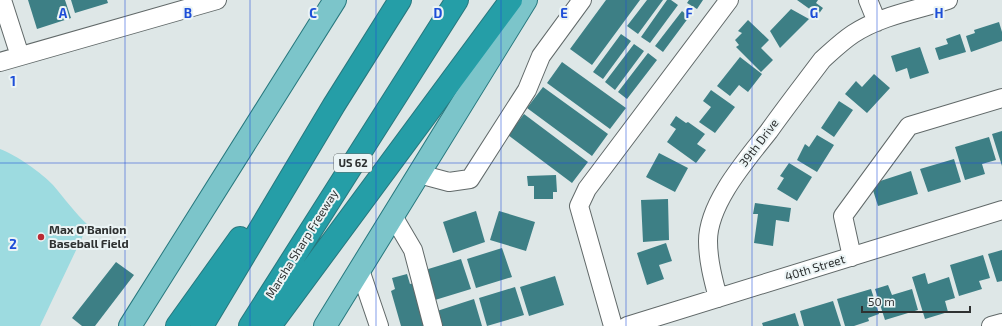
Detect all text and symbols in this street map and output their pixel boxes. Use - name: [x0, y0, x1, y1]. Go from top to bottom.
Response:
- text: A: [59, 5, 68, 21]
- text: B: [184, 5, 192, 21]
- text: C: [309, 5, 317, 21]
- text: D: [434, 5, 443, 21]
- text: E: [560, 5, 568, 21]
- text: F: [685, 5, 693, 21]
- text: G: [810, 5, 818, 21]
- text: H: [935, 5, 944, 21]
- text: 1: [10, 73, 16, 89]
- street label: 39th Drive: [736, 116, 781, 169]
- road number: US 62: [334, 154, 372, 172]
- street label: Marsha Sharp Freeway: [262, 186, 341, 300]
- place label: Max O'Banion Baseball Field: [49, 222, 129, 250]
- marker: Max O'Banion Baseball Field: [36, 232, 46, 242]
- text: 2: [9, 236, 17, 252]
- street label: 40th Street: [783, 251, 847, 283]
- scale bar: [862, 288, 970, 314]
- text: 50 m: [868, 294, 895, 308]

